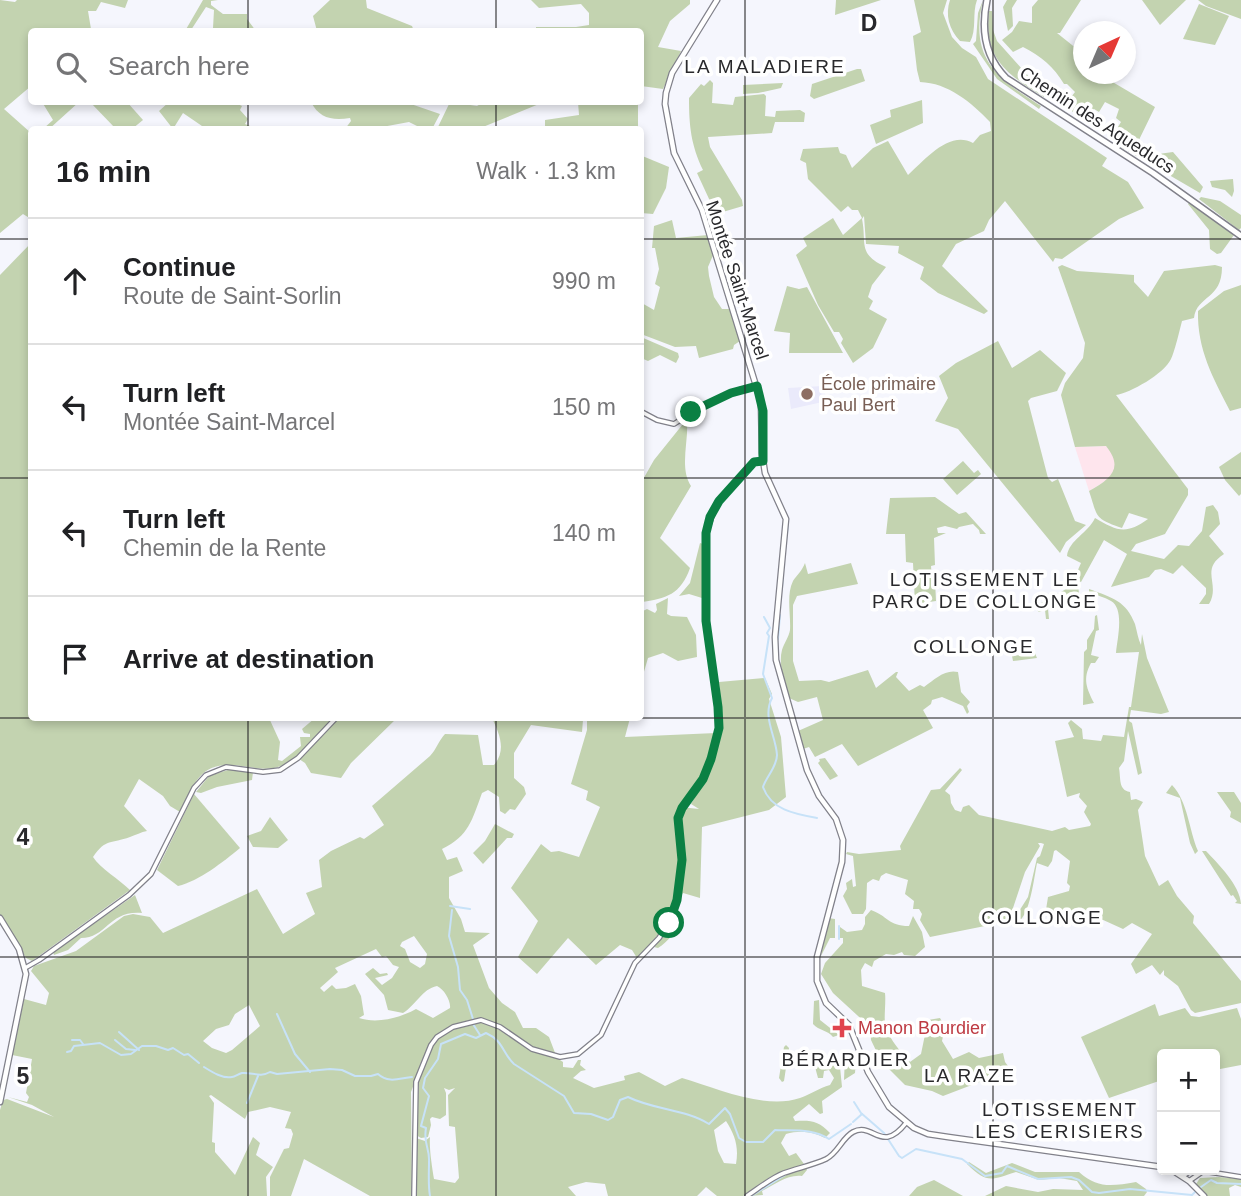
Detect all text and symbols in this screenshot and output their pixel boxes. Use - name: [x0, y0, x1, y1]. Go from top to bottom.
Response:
- text: D: [861, 10, 877, 36]
- north arrow: [1073, 21, 1136, 84]
- search box: [28, 28, 644, 105]
- icon: search: [52, 48, 90, 86]
- text: Search here: [108, 51, 250, 81]
- district label: LA MALADIERE: [684, 56, 846, 77]
- street label: Chemin des Aqueducs: [1016, 63, 1178, 177]
- text: 16 min: [56, 155, 151, 188]
- text: Walk · 1.3 km: [476, 158, 616, 184]
- street label: Montée Saint-Marcel: [702, 198, 772, 362]
- text: Continue: [123, 252, 236, 282]
- icon: ahead: [56, 262, 94, 300]
- text: 990 m: [552, 268, 616, 294]
- text: Route de Saint-Sorlin: [123, 283, 342, 309]
- place label: École primaire Paul Bert: [821, 374, 936, 415]
- text: Turn left: [123, 378, 225, 408]
- marker: École primaire Paul Bert: [799, 386, 815, 402]
- icon: left: [56, 388, 94, 426]
- text: 150 m: [552, 394, 616, 420]
- route end: [675, 396, 706, 427]
- text: Montée Saint-Marcel: [123, 409, 335, 435]
- text: Turn left: [123, 504, 225, 534]
- icon: left: [56, 514, 94, 552]
- text: 140 m: [552, 520, 616, 546]
- text: Chemin de la Rente: [123, 535, 326, 561]
- district label: LOTISSEMENT LE PARC DE COLLONGE: [872, 569, 1098, 612]
- district label: COLLONGE: [913, 636, 1035, 657]
- icon: arrive: [56, 640, 94, 678]
- text: Arrive at destination: [123, 644, 374, 674]
- text: 4: [17, 824, 30, 850]
- route start: [653, 907, 684, 938]
- district label: COLLONGE: [981, 907, 1103, 928]
- marker: Manon Bourdier: [832, 1018, 852, 1038]
- place label: Manon Bourdier: [858, 1018, 986, 1038]
- district label: BÉRARDIER: [782, 1049, 910, 1070]
- map controls: [1157, 1049, 1220, 1175]
- button: +: [1157, 1049, 1220, 1112]
- text: 5: [17, 1063, 30, 1089]
- district label: LA RAZE: [924, 1065, 1016, 1086]
- district label: LOTISSEMENT LES CERISIERS: [975, 1099, 1145, 1142]
- button: −: [1157, 1112, 1220, 1175]

